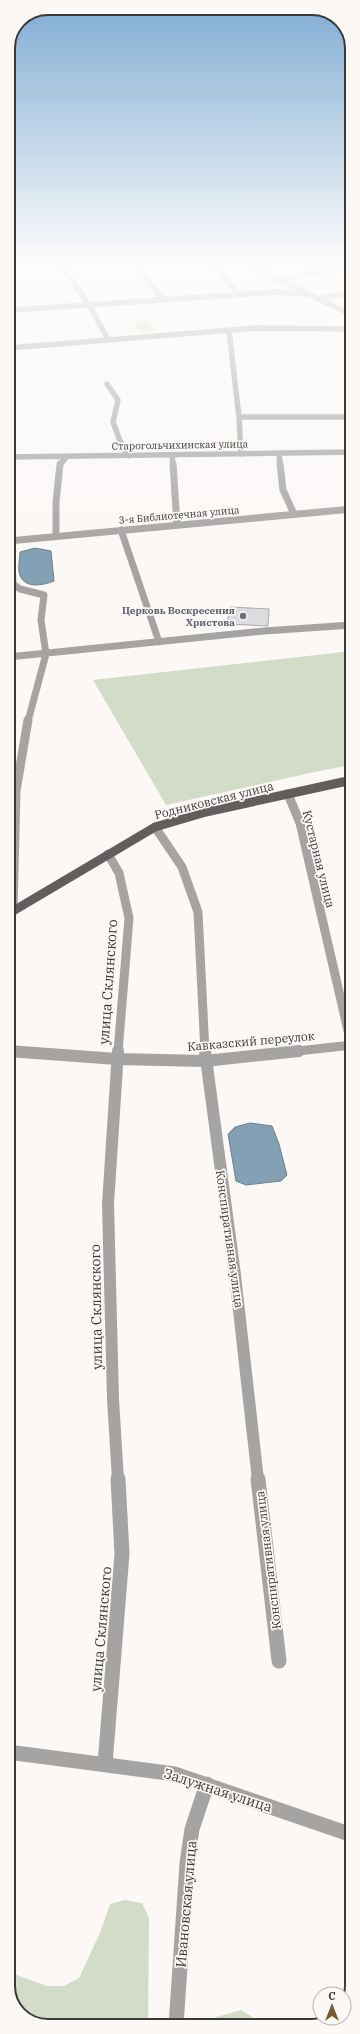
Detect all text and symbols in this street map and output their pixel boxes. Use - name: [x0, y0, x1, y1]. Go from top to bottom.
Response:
- street label: Старогольчихинская улица: [112, 437, 249, 453]
- street label: 3-я Библиотечная улица: [118, 503, 240, 527]
- place label: Церковь Воскресения Христова: [122, 604, 235, 629]
- marker: Церковь Воскресения Христова: [238, 611, 248, 621]
- street label: Родниковская улица: [153, 778, 276, 822]
- street label: Кустарная улица: [300, 809, 339, 910]
- street label: улица Склянского: [95, 919, 121, 1045]
- street label: Кавказский переулок: [187, 1028, 315, 1054]
- street label: Конспиративная улица: [213, 1169, 247, 1309]
- street label: улица Склянского: [86, 1244, 106, 1370]
- street label: Конспиративная улица: [252, 1490, 284, 1630]
- street label: улица Склянского: [87, 1565, 115, 1692]
- street label: Залужная улица: [161, 1764, 275, 1816]
- street label: Ивановская улица: [171, 1839, 201, 1968]
- north arrow: [312, 1986, 352, 2026]
- text: С: [328, 1989, 336, 2003]

